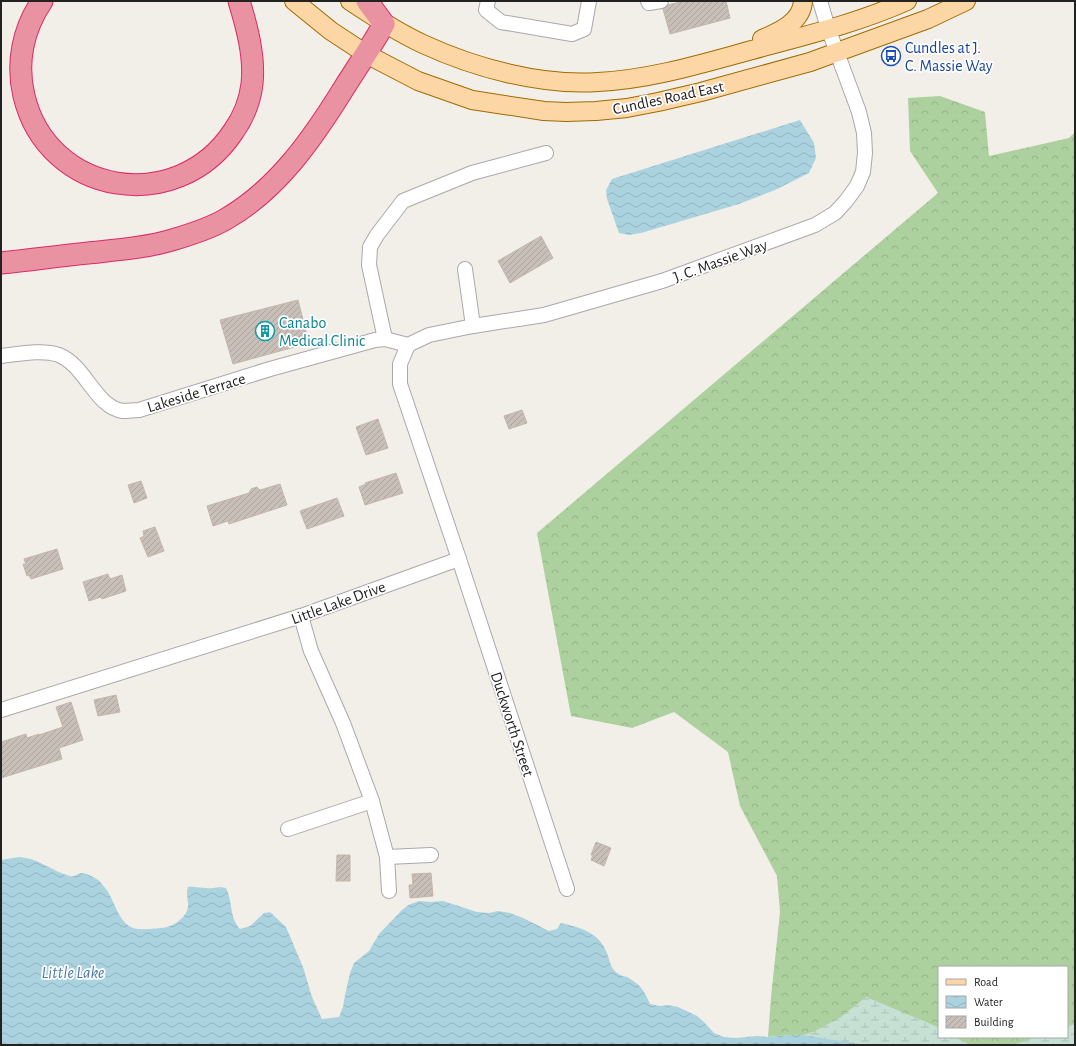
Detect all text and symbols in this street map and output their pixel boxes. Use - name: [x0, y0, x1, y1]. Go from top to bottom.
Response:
- place label: Cundles at J. C. Massie Way: [905, 40, 993, 75]
- bus stop icon: Cundles at J. C. Massie Way: [880, 45, 902, 67]
- street label: Cundles Road East: [611, 78, 725, 118]
- street label: J. C. Massie Way: [671, 237, 770, 286]
- place label: Canabo Medical Clinic: [279, 315, 365, 349]
- building icon: Canabo Medical Clinic: [254, 320, 276, 342]
- street label: Lakeside Terrace: [145, 370, 247, 415]
- street label: Little Lake Drive: [289, 578, 388, 627]
- street label: Duckworth Street: [488, 670, 537, 779]
- water label: Little Lake: [41, 964, 105, 981]
- legend: [938, 966, 1068, 1038]
- text: Road: [974, 976, 998, 988]
- text: Water: [974, 996, 1003, 1008]
- text: Building: [974, 1016, 1014, 1028]

